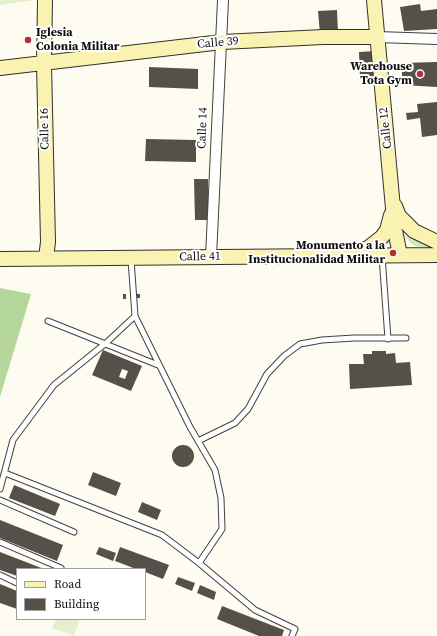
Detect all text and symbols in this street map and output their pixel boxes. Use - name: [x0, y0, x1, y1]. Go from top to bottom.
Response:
- place label: Iglesia Colonia Militar: [36, 26, 119, 54]
- street label: Calle 39: [197, 34, 239, 52]
- marker: Iglesia Colonia Militar: [23, 35, 33, 45]
- place label: Warehouse Tota Gym: [350, 60, 412, 88]
- marker: Warehouse Tota Gym: [415, 69, 425, 79]
- street label: Calle 12: [377, 106, 395, 150]
- street label: Calle 14: [195, 107, 211, 149]
- street label: Calle 16: [37, 108, 53, 150]
- place label: Monumento a la Institucionalidad Militar: [248, 239, 385, 267]
- marker: Monumento a la Institucionalidad Militar: [388, 248, 398, 258]
- street label: Calle 41: [179, 249, 221, 265]
- legend: [16, 568, 146, 620]
- text: Road: [54, 576, 81, 592]
- text: Building: [54, 596, 99, 612]

